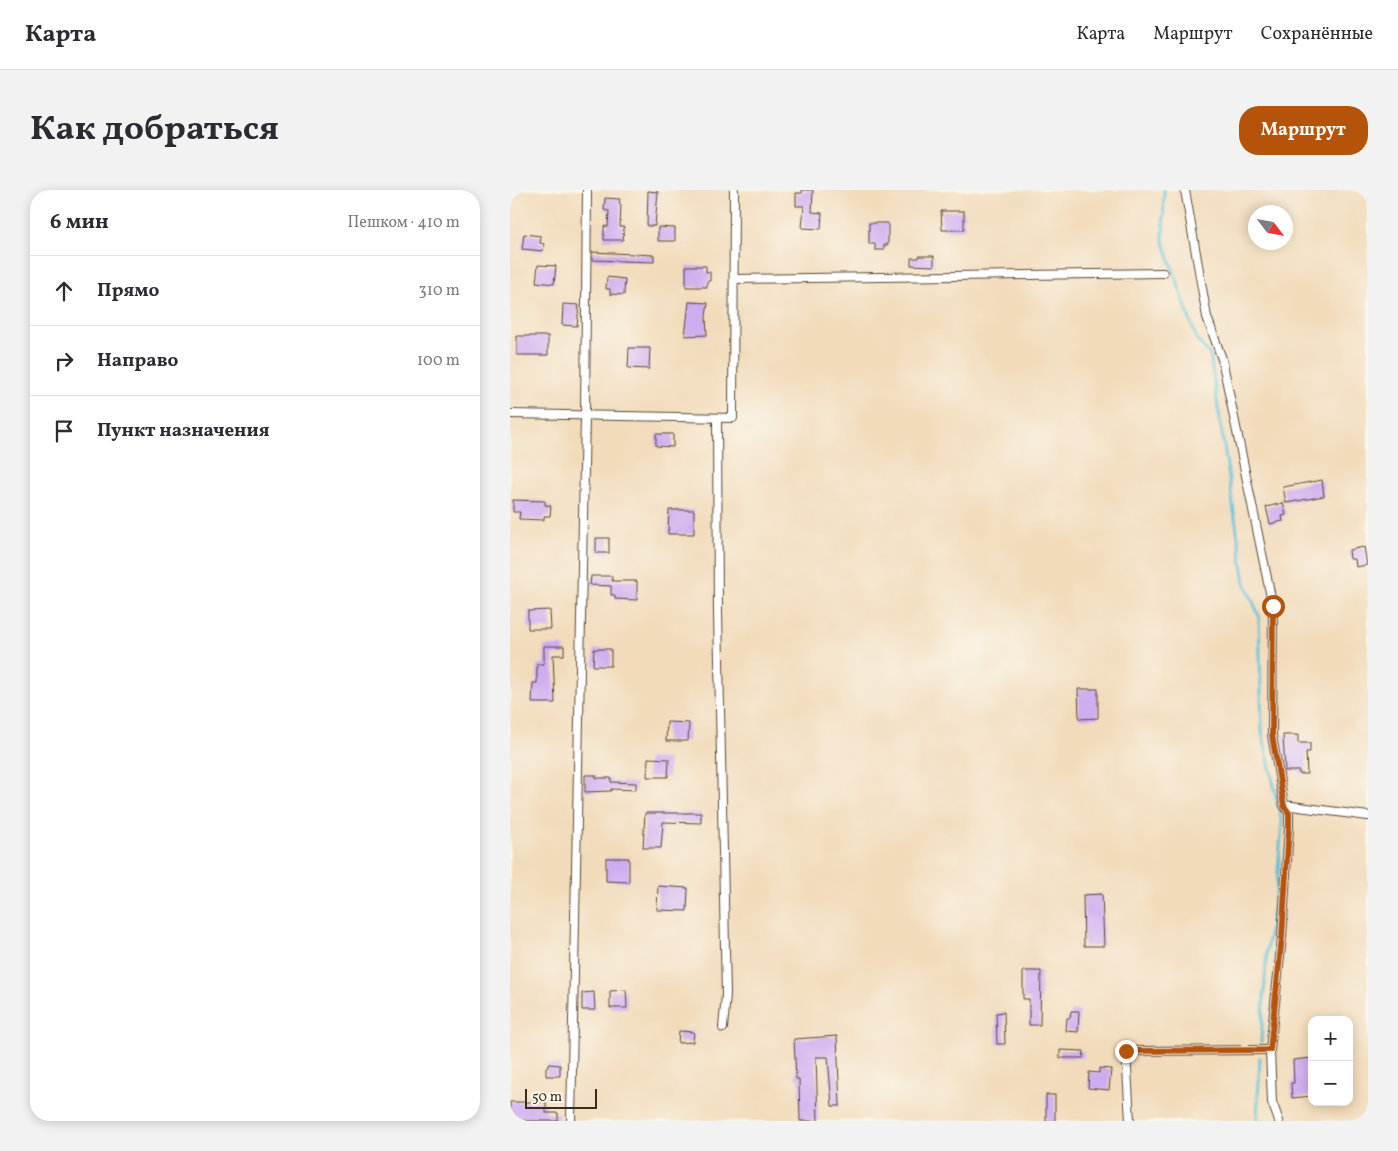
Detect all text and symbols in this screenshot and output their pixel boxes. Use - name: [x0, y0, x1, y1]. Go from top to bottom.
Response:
- text: Карта: [25, 18, 96, 52]
- text: Карта: [1076, 22, 1125, 47]
- text: Маршрут: [1153, 22, 1233, 47]
- text: Сохранённые: [1261, 22, 1373, 47]
- text: Как добраться: [30, 106, 279, 154]
- button: Маршрут: [1239, 106, 1368, 155]
- north arrow: [1248, 205, 1293, 250]
- text: 6 мин: [50, 208, 109, 237]
- text: Пешком · 410 m: [347, 212, 460, 234]
- icon: ahead: [50, 277, 78, 305]
- text: Прямо: [97, 278, 159, 304]
- text: 310 m: [419, 280, 460, 302]
- icon: right: [50, 347, 78, 375]
- text: Направо: [97, 348, 179, 374]
- text: 100 m: [417, 350, 460, 372]
- icon: arrive: [50, 417, 78, 445]
- text: Пункт назначения: [97, 418, 270, 444]
- route start: [1262, 595, 1285, 618]
- map controls: [1308, 1016, 1353, 1106]
- button: +: [1308, 1016, 1353, 1061]
- route end: [1115, 1040, 1138, 1063]
- button: −: [1308, 1061, 1353, 1106]
- scale bar: [525, 1086, 598, 1109]
- text: 50 m: [532, 1088, 562, 1107]

